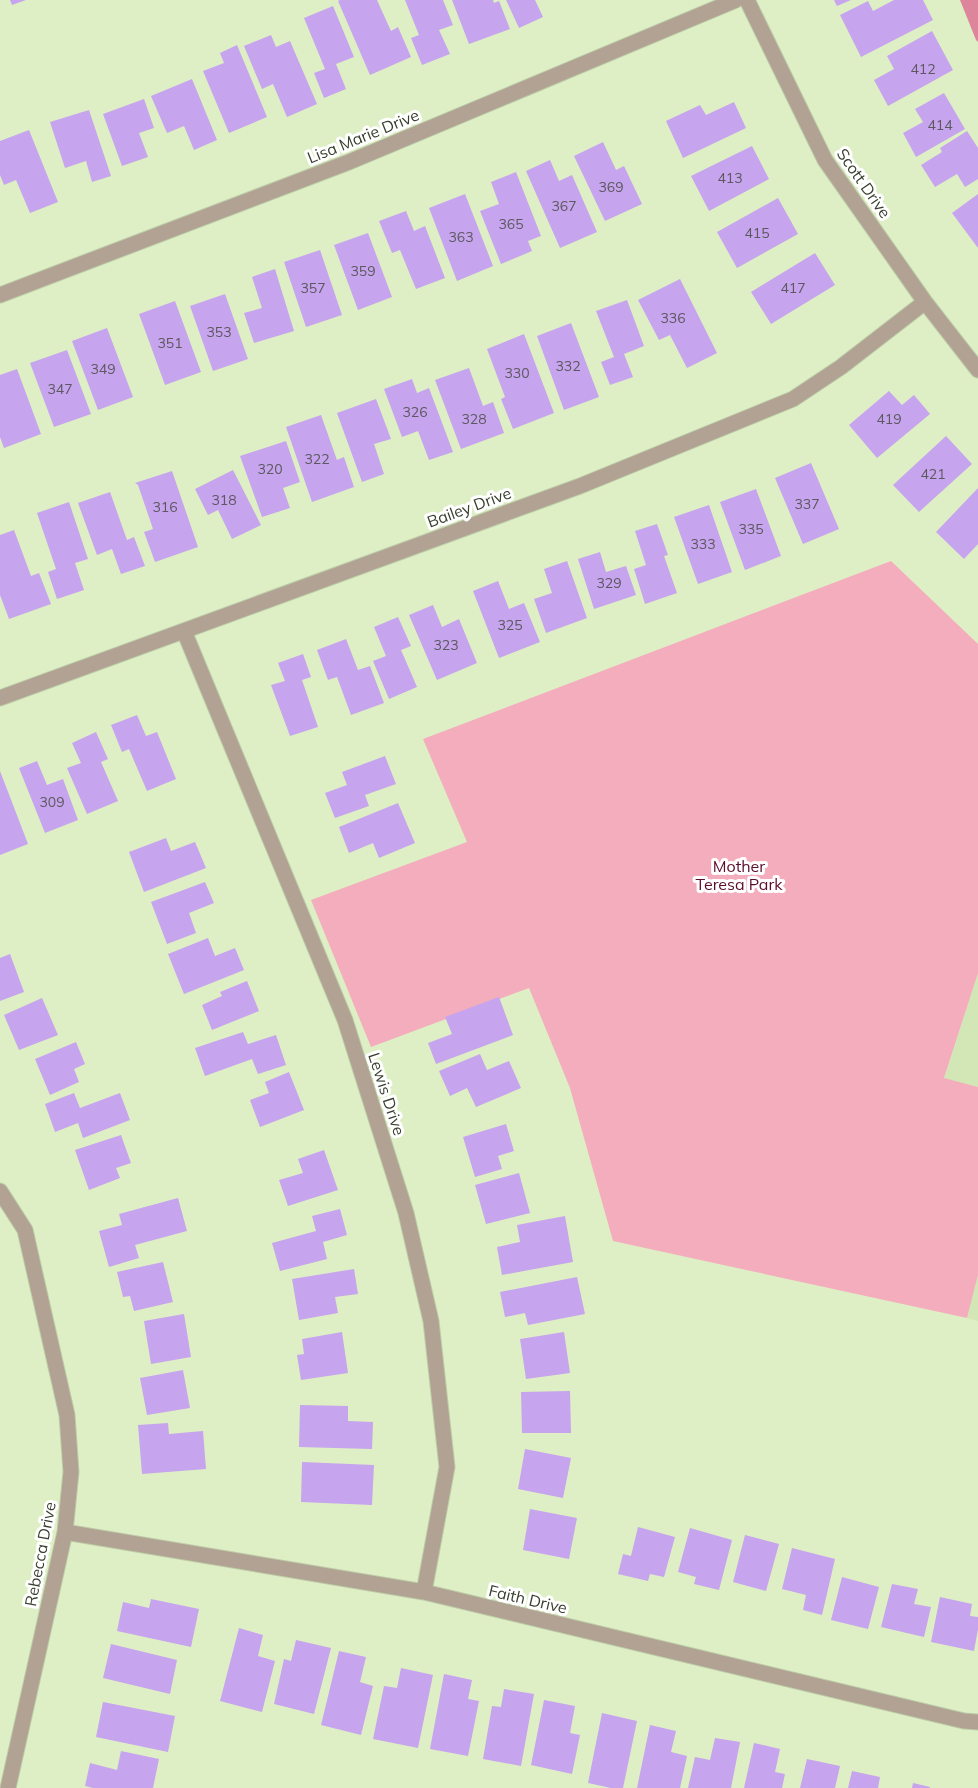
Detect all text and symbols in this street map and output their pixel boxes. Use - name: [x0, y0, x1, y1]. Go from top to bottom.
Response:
- house number: 412: [910, 60, 936, 78]
- street label: Lisa Marie Drive: [304, 104, 422, 168]
- house number: 414: [927, 116, 953, 134]
- street label: Scott Drive: [833, 144, 895, 222]
- house number: 413: [717, 169, 743, 187]
- house number: 369: [598, 178, 624, 196]
- house number: 367: [551, 197, 577, 215]
- house number: 365: [498, 215, 524, 233]
- house number: 415: [744, 224, 770, 242]
- house number: 363: [448, 228, 474, 246]
- house number: 359: [350, 262, 376, 280]
- house number: 357: [300, 279, 326, 297]
- house number: 417: [780, 279, 806, 297]
- house number: 336: [660, 309, 686, 327]
- house number: 353: [206, 323, 232, 341]
- house number: 351: [157, 334, 183, 352]
- house number: 332: [555, 357, 581, 375]
- house number: 349: [90, 360, 116, 378]
- house number: 330: [504, 364, 530, 382]
- house number: 347: [47, 380, 73, 398]
- house number: 326: [402, 403, 428, 421]
- house number: 328: [461, 410, 487, 428]
- house number: 419: [876, 410, 902, 428]
- house number: 322: [304, 450, 330, 468]
- house number: 320: [257, 460, 283, 478]
- house number: 421: [920, 465, 946, 483]
- street label: Bailey Drive: [424, 483, 514, 531]
- house number: 318: [211, 491, 237, 509]
- house number: 337: [794, 495, 820, 513]
- house number: 316: [152, 498, 178, 516]
- house number: 335: [738, 520, 764, 538]
- house number: 333: [690, 535, 716, 553]
- house number: 329: [596, 574, 622, 592]
- house number: 325: [497, 616, 523, 634]
- house number: 323: [433, 636, 459, 654]
- house number: 309: [39, 793, 65, 811]
- park label: Mother Teresa Park: [696, 856, 783, 894]
- street label: Lewis Drive: [364, 1050, 410, 1138]
- street label: Rebecca Drive: [20, 1500, 60, 1608]
- street label: Faith Drive: [487, 1580, 569, 1618]

